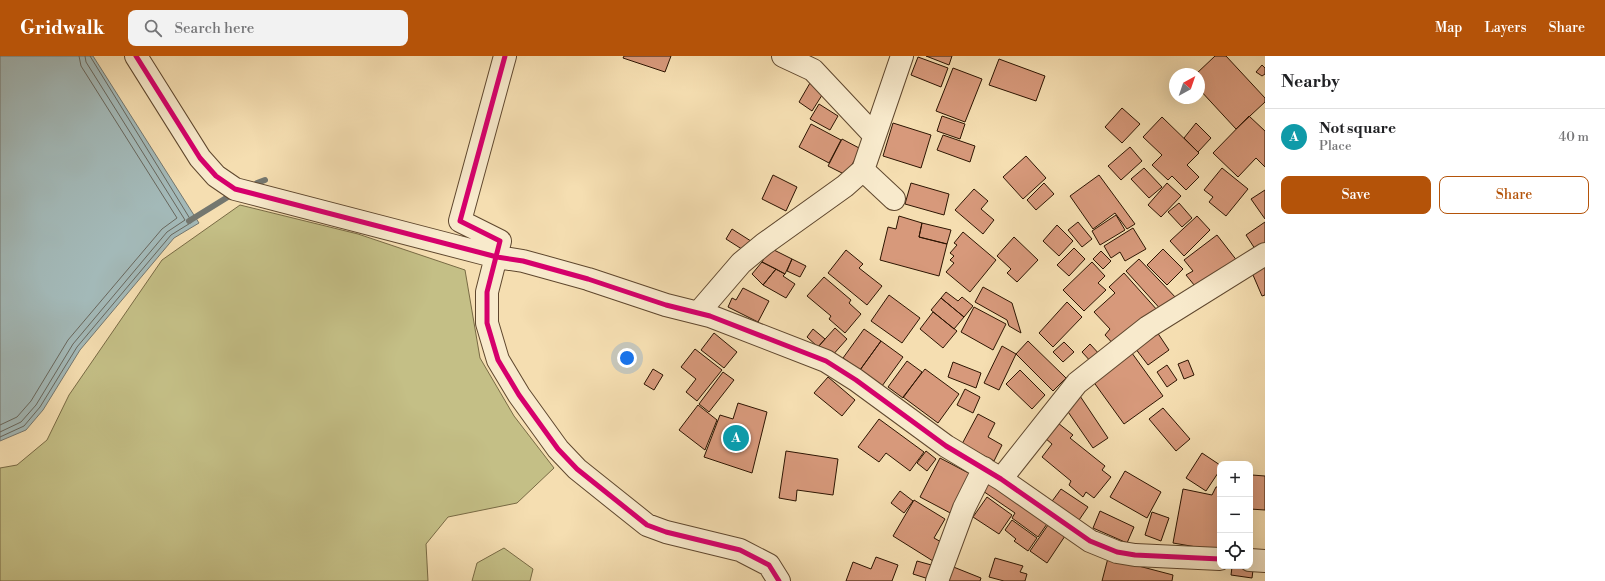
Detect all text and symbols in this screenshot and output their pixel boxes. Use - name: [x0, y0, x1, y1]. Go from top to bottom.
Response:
- search box: [128, 10, 408, 46]
- text: Gridwalk: [20, 16, 104, 40]
- icon: search: [142, 17, 164, 39]
- text: Search here: [174, 19, 254, 38]
- text: Map: [1435, 19, 1462, 37]
- text: Layers: [1484, 19, 1527, 37]
- text: Share: [1549, 19, 1585, 37]
- north arrow: [1169, 68, 1205, 104]
- text: Nearby: [1281, 71, 1340, 93]
- text: Not square: [1319, 119, 1396, 138]
- text: A: [1289, 129, 1299, 145]
- text: 40 m: [1559, 129, 1589, 145]
- text: Place: [1319, 138, 1351, 154]
- button: Save: [1281, 176, 1431, 214]
- button: Share: [1439, 176, 1589, 214]
- your location: [617, 348, 637, 368]
- pin: A: [723, 423, 749, 453]
- map controls: [1217, 461, 1253, 569]
- button: +: [1217, 461, 1253, 497]
- button: −: [1217, 497, 1253, 533]
- button: locate: [1217, 533, 1253, 569]

